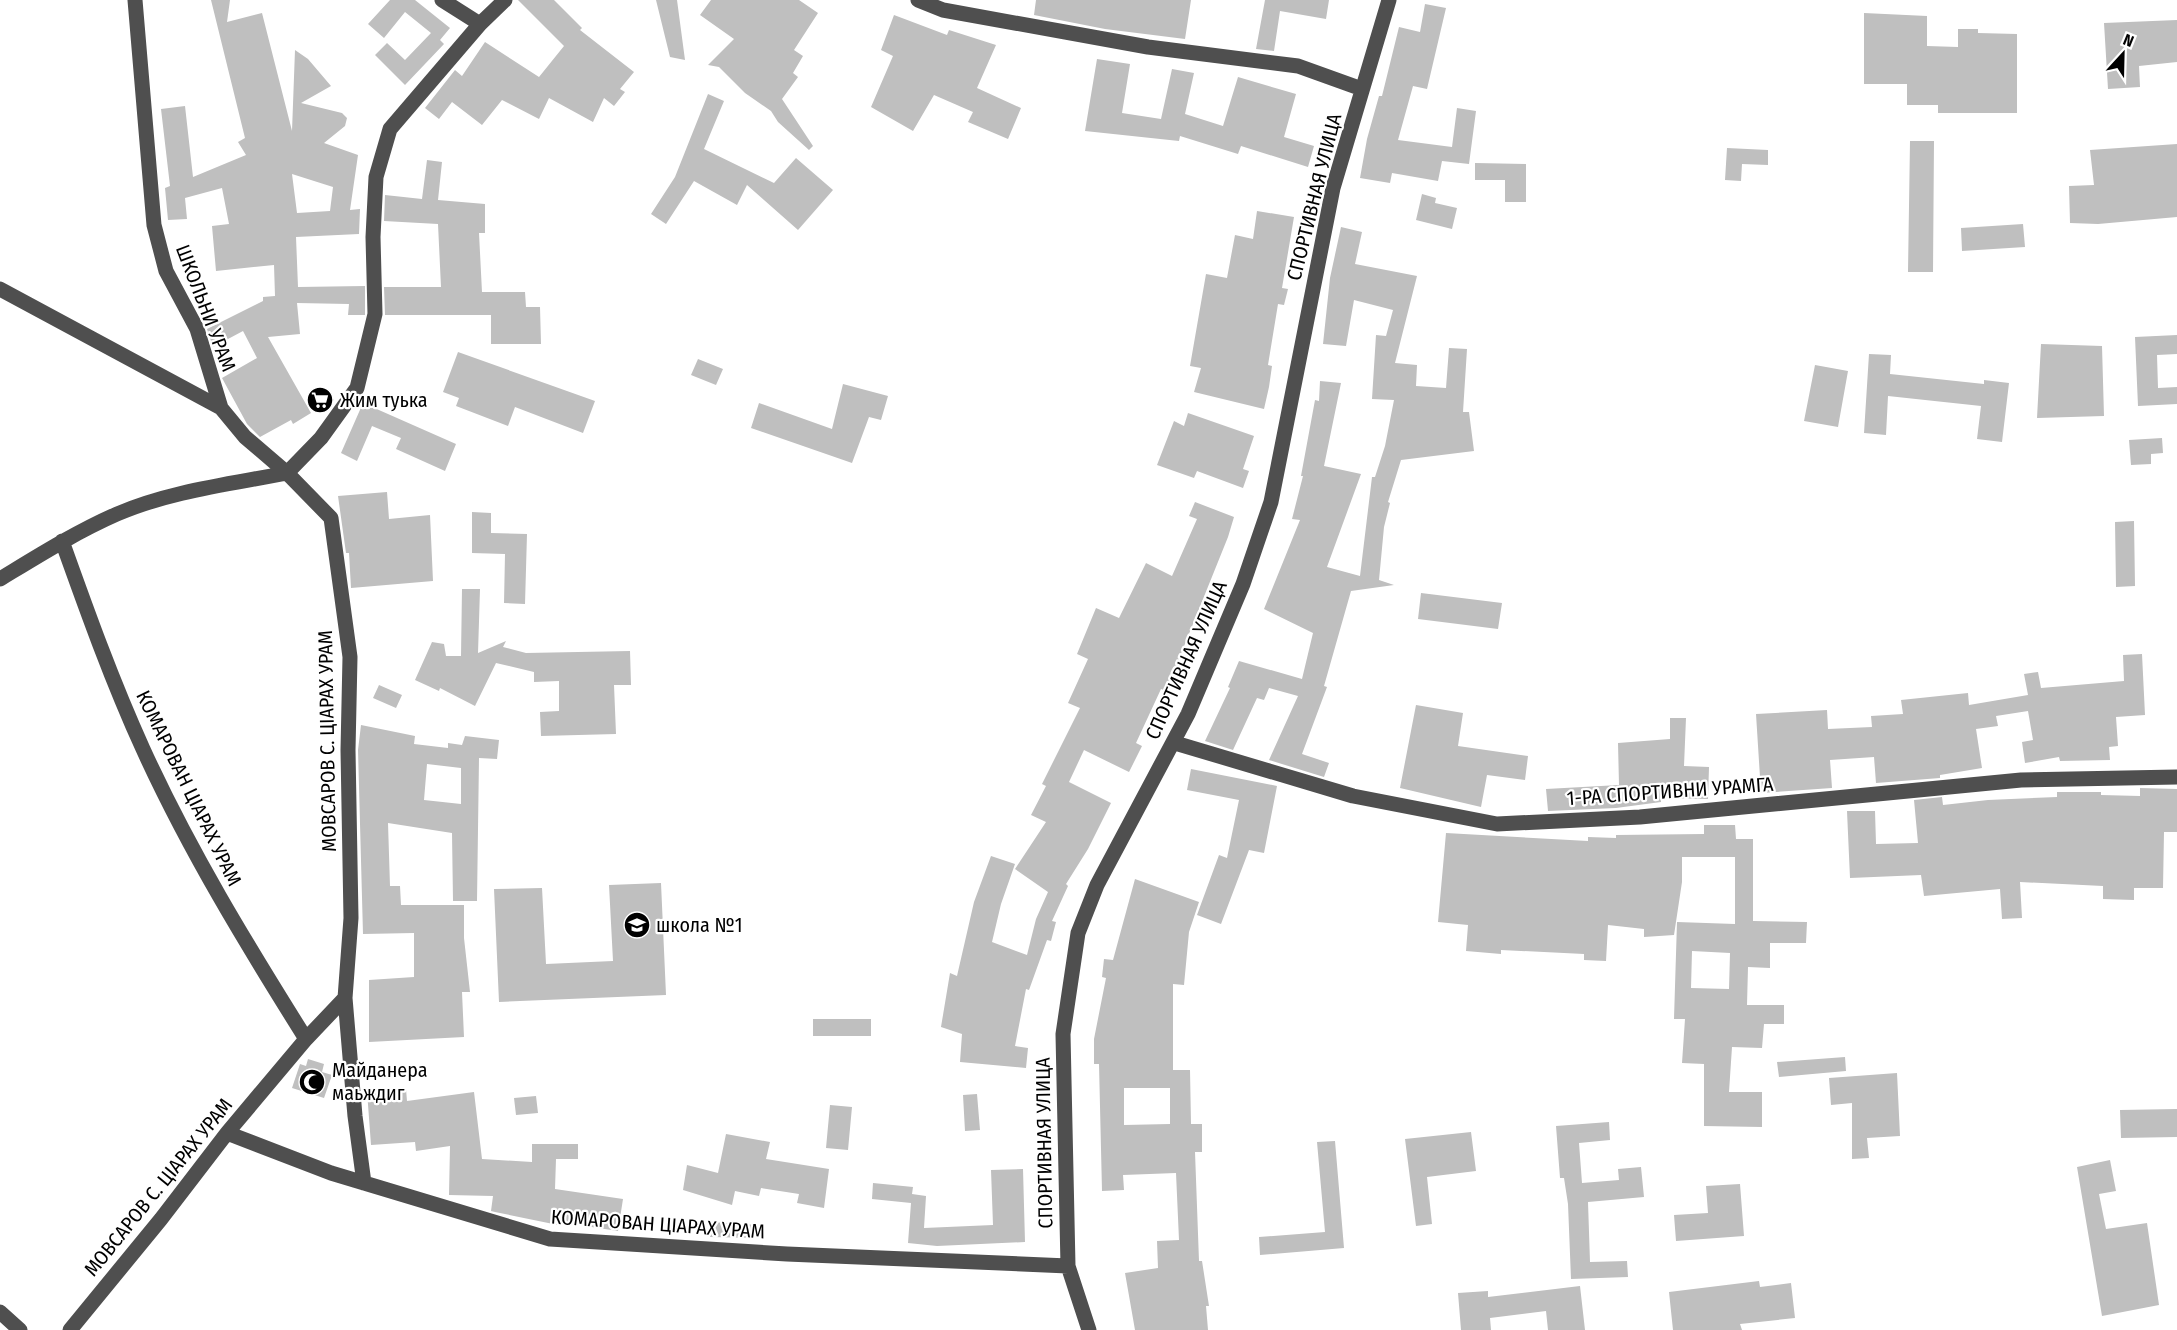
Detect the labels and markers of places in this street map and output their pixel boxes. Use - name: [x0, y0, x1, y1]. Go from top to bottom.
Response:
- supermarket icon: Жим туька: [305, 385, 335, 415]
- place label: Жим туька: [340, 388, 428, 412]
- school or university icon: школа №1: [622, 910, 652, 940]
- place label: школа №1: [656, 913, 743, 937]
- place label: Майданера маьждиг: [332, 1058, 427, 1105]
- mosque icon: Майданера маьждиг: [297, 1067, 327, 1097]

